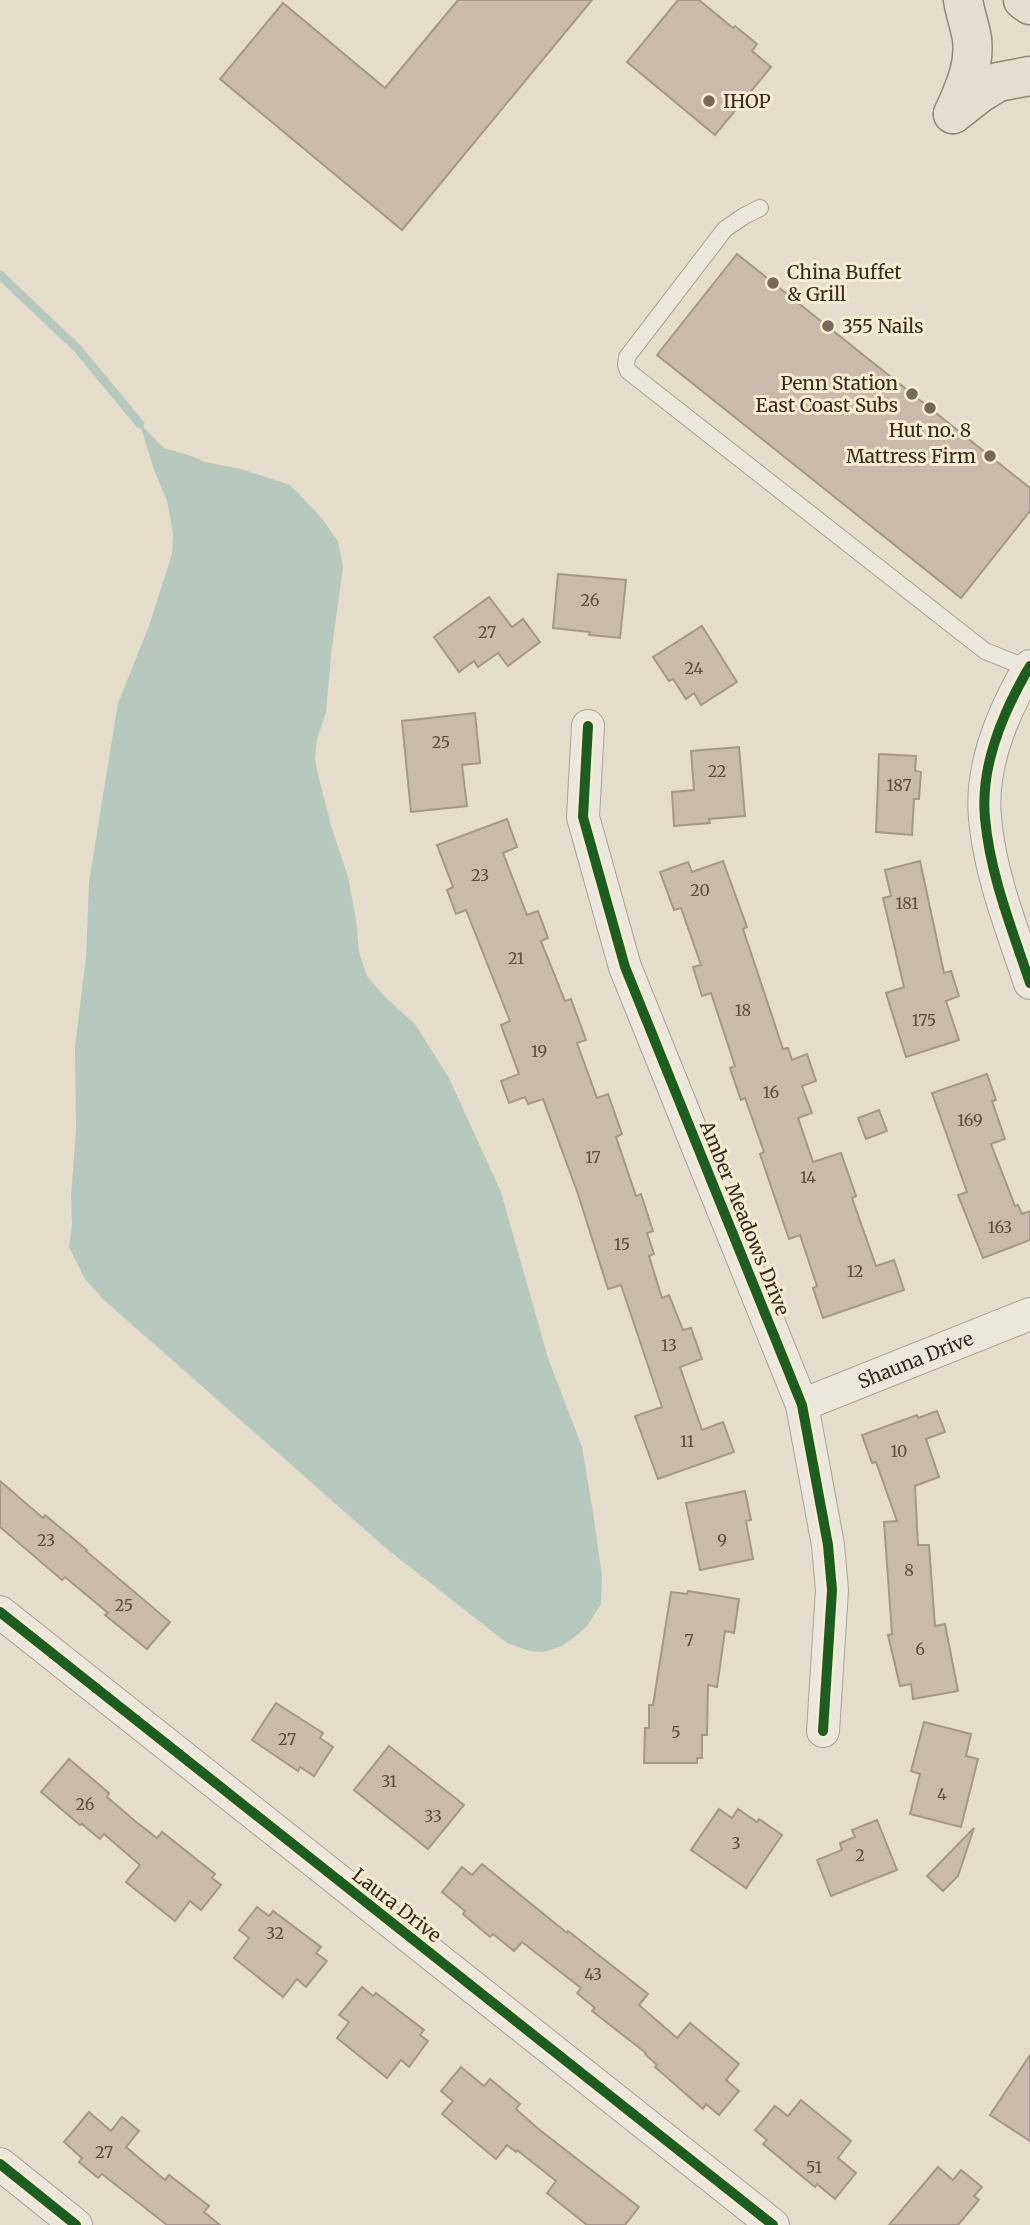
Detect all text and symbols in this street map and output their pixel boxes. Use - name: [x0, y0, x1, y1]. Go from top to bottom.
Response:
- place label: IHOP: [723, 89, 771, 113]
- marker: IHOP: [701, 93, 717, 109]
- place label: China Buffet & Grill: [787, 260, 902, 306]
- marker: China Buffet & Grill: [765, 275, 781, 291]
- place label: 355 Nails: [842, 314, 924, 338]
- marker: 355 Nails: [820, 318, 836, 334]
- place label: Penn Station East Coast Subs: [755, 371, 898, 417]
- marker: Penn Station East Coast Subs: [904, 386, 920, 402]
- marker: Hut no. 8: [922, 400, 938, 416]
- place label: Hut no. 8: [889, 418, 971, 442]
- place label: Mattress Firm: [846, 444, 976, 468]
- marker: Mattress Firm: [982, 448, 998, 464]
- house number: 26: [581, 590, 600, 610]
- house number: 27: [478, 622, 496, 642]
- house number: 24: [685, 658, 704, 678]
- house number: 25: [432, 732, 450, 752]
- house number: 22: [708, 761, 726, 781]
- house number: 187: [886, 775, 912, 795]
- house number: 23: [471, 865, 489, 885]
- house number: 20: [690, 880, 710, 900]
- house number: 181: [895, 893, 919, 913]
- house number: 21: [508, 948, 524, 968]
- house number: 18: [735, 1000, 751, 1020]
- house number: 175: [912, 1010, 936, 1030]
- house number: 19: [531, 1041, 547, 1061]
- house number: 16: [763, 1082, 779, 1102]
- house number: 169: [957, 1110, 983, 1130]
- street label: Amber Meadows Drive: [695, 1116, 795, 1319]
- house number: 17: [585, 1147, 601, 1167]
- house number: 14: [800, 1167, 816, 1187]
- house number: 163: [988, 1217, 1012, 1237]
- house number: 15: [614, 1234, 630, 1254]
- house number: 12: [847, 1261, 863, 1281]
- street label: Shauna Drive: [854, 1326, 977, 1394]
- house number: 13: [661, 1335, 677, 1355]
- house number: 11: [680, 1431, 694, 1451]
- house number: 10: [891, 1441, 907, 1461]
- house number: 23: [37, 1530, 55, 1550]
- house number: 9: [717, 1530, 727, 1550]
- house number: 8: [904, 1560, 914, 1580]
- house number: 25: [115, 1595, 133, 1615]
- house number: 7: [684, 1630, 694, 1650]
- house number: 6: [915, 1639, 925, 1659]
- house number: 5: [671, 1722, 681, 1742]
- house number: 27: [278, 1729, 296, 1749]
- house number: 31: [381, 1771, 397, 1791]
- house number: 4: [937, 1784, 947, 1804]
- house number: 26: [76, 1794, 95, 1814]
- house number: 33: [424, 1806, 442, 1826]
- house number: 3: [731, 1833, 741, 1853]
- house number: 2: [855, 1845, 865, 1865]
- street label: Laura Drive: [348, 1863, 446, 1947]
- house number: 32: [266, 1923, 284, 1943]
- house number: 43: [584, 1964, 602, 1984]
- house number: 27: [95, 2142, 113, 2162]
- house number: 51: [806, 2157, 822, 2177]

